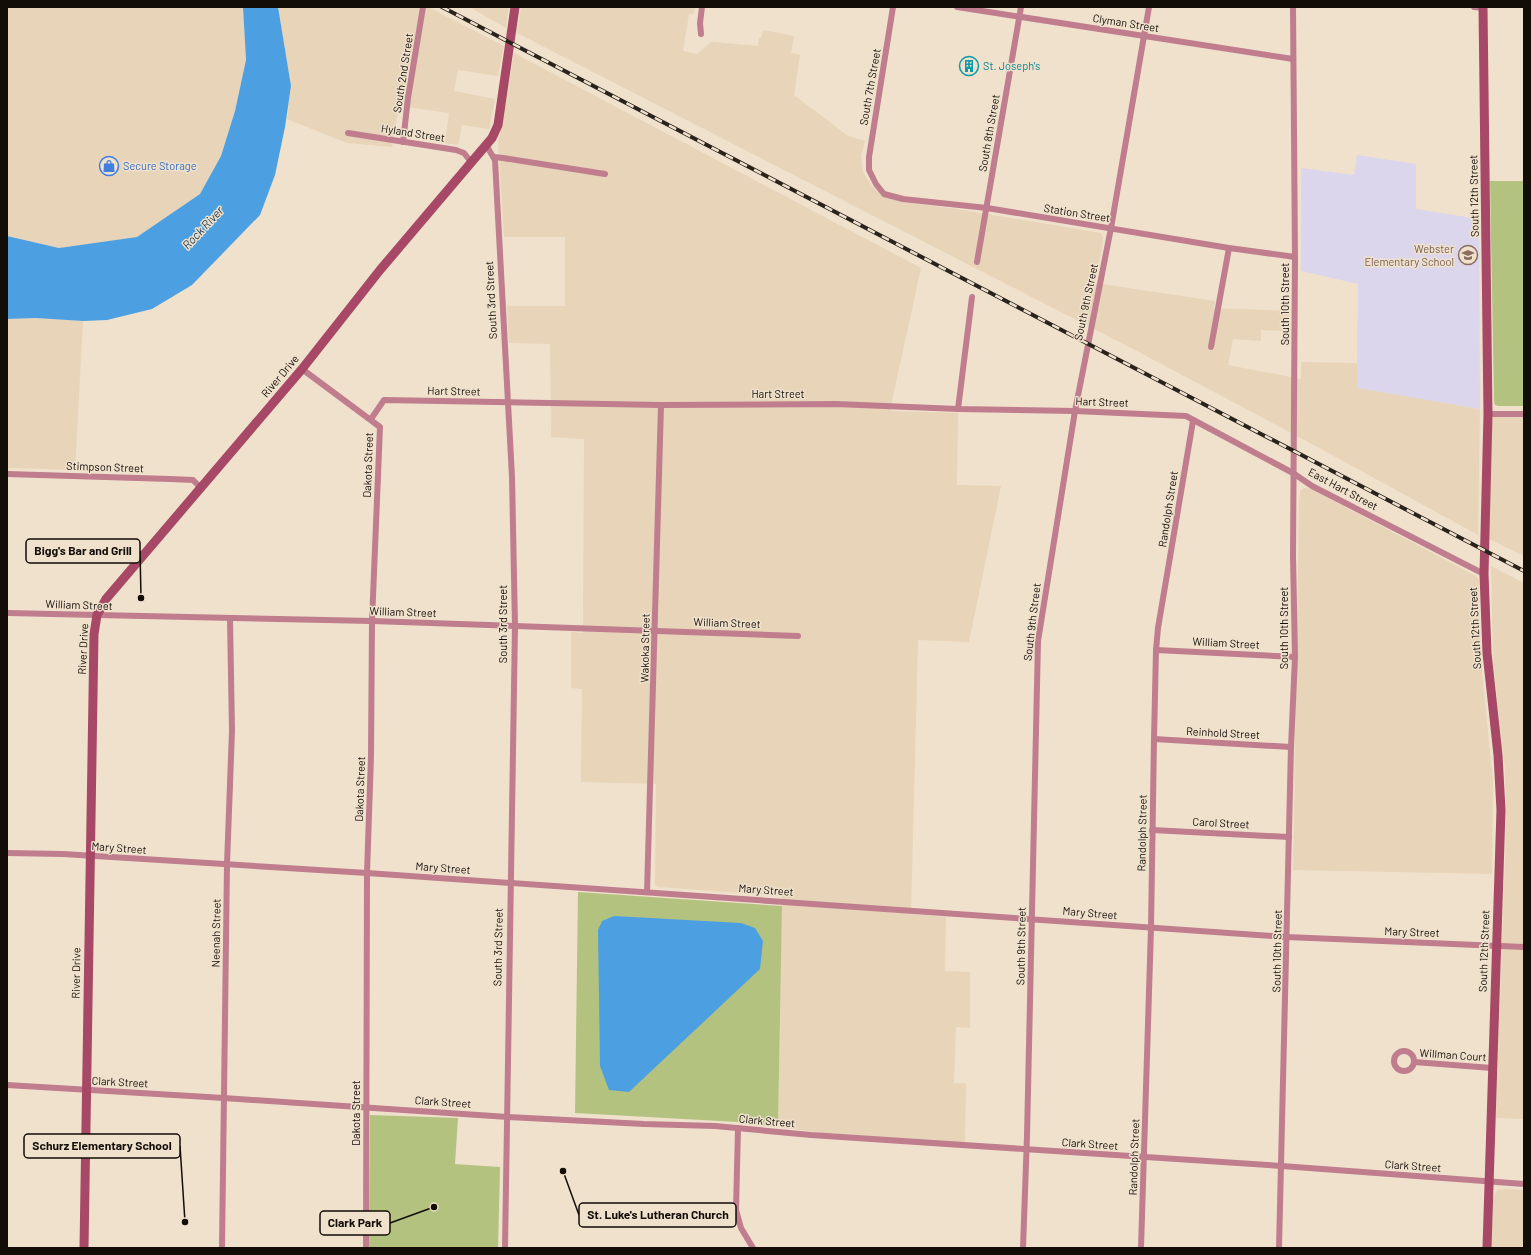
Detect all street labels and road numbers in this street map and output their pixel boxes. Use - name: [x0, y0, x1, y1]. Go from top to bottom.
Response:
- street label: Clyman Street: [1092, 11, 1160, 34]
- street label: South 2nd Street: [390, 32, 415, 114]
- street label: South 7th Street: [856, 47, 883, 126]
- street label: South 8th Street: [975, 93, 1002, 173]
- street label: Hyland Street: [380, 121, 446, 144]
- street label: South 12th Street: [1466, 155, 1481, 237]
- street label: Station Street: [1043, 201, 1111, 224]
- street label: South 3rd Street: [482, 261, 499, 339]
- street label: South 9th Street: [1071, 262, 1100, 342]
- street label: South 10th Street: [1278, 263, 1291, 345]
- street label: River Drive: [258, 352, 301, 399]
- street label: Hart Street: [427, 384, 481, 397]
- street label: Hart Street: [751, 387, 805, 400]
- street label: Hart Street: [1075, 394, 1129, 409]
- street label: Dakota Street: [360, 432, 375, 498]
- street label: Stimpson Street: [66, 459, 144, 474]
- street label: East Hart Street: [1306, 465, 1380, 512]
- street label: Randolph Street: [1155, 470, 1180, 548]
- street label: South 9th Street: [1020, 582, 1043, 662]
- street label: South 3rd Street: [496, 585, 509, 663]
- street label: South 10th Street: [1277, 587, 1290, 669]
- street label: South 12th Street: [1466, 587, 1483, 669]
- street label: William Street: [45, 597, 113, 612]
- street label: William Street: [369, 604, 437, 619]
- street label: Wakoka Street: [637, 613, 652, 683]
- street label: William Street: [693, 615, 761, 630]
- street label: River Drive: [75, 623, 90, 675]
- street label: William Street: [1192, 634, 1260, 651]
- street label: Reinhold Street: [1186, 724, 1260, 741]
- street label: Dakota Street: [352, 756, 367, 822]
- street label: Randolph Street: [1134, 794, 1149, 872]
- street label: Carol Street: [1192, 815, 1250, 830]
- street label: Mary Street: [91, 839, 147, 856]
- street label: Mary Street: [415, 859, 471, 876]
- street label: Mary Street: [738, 881, 794, 898]
- street label: Neenah Street: [208, 898, 223, 968]
- street label: Mary Street: [1062, 904, 1118, 921]
- street label: South 9th Street: [1013, 907, 1028, 985]
- street label: South 3rd Street: [490, 908, 505, 986]
- street label: South 10th Street: [1269, 910, 1284, 992]
- street label: South 12th Street: [1476, 910, 1491, 992]
- street label: Mary Street: [1384, 924, 1440, 939]
- street label: River Drive: [69, 947, 82, 999]
- street label: Willman Court: [1419, 1046, 1487, 1063]
- street label: Clark Street: [91, 1074, 149, 1089]
- street label: Dakota Street: [349, 1080, 362, 1146]
- street label: Clark Street: [414, 1093, 472, 1110]
- street label: Clark Street: [738, 1112, 796, 1129]
- street label: Randolph Street: [1126, 1118, 1141, 1196]
- street label: Clark Street: [1061, 1135, 1119, 1152]
- street label: Clark Street: [1384, 1157, 1442, 1174]

